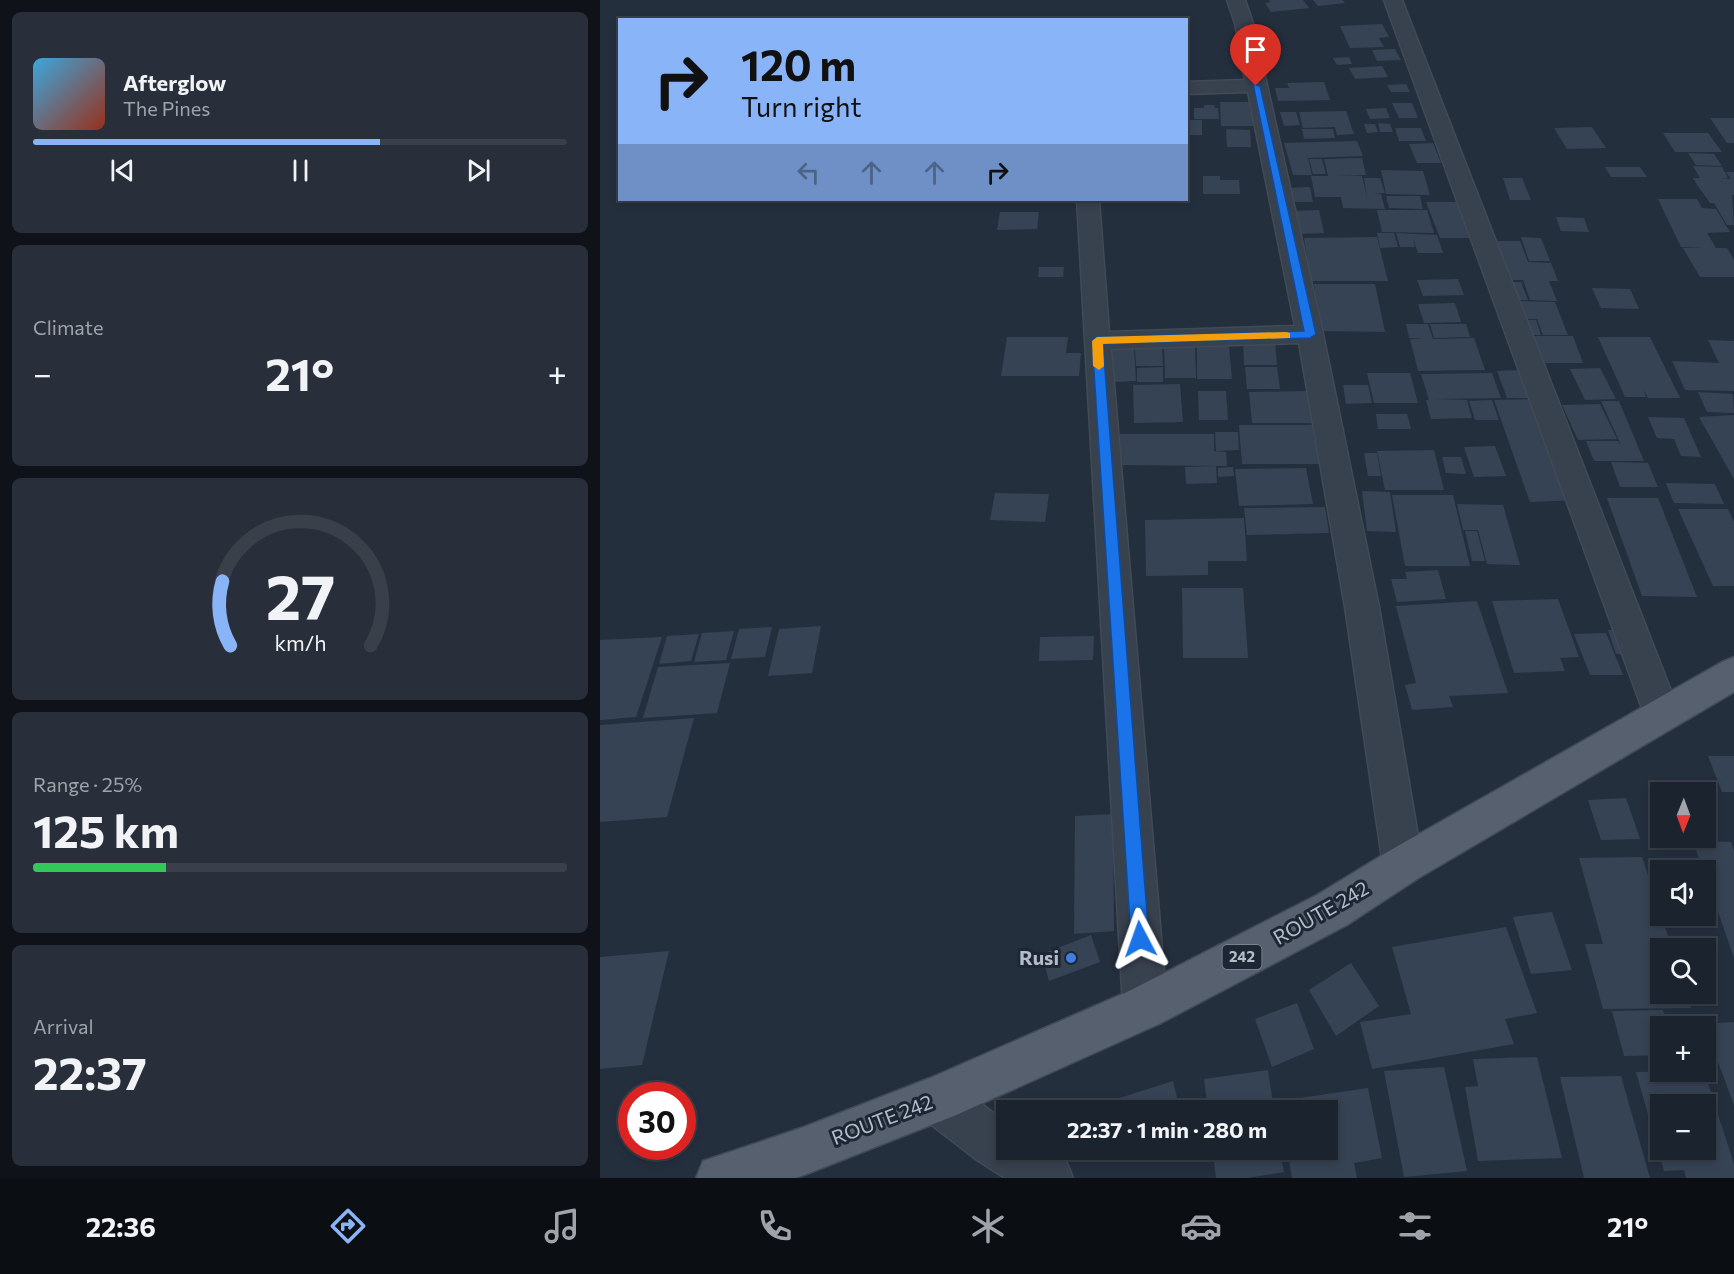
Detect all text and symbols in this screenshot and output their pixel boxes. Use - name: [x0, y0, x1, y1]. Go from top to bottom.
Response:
- pin: [1230, 24, 1281, 86]
- icon: arrive: [1239, 33, 1272, 66]
- text: 120 m: [741, 38, 856, 90]
- icon: right: [642, 42, 720, 120]
- text: Afterglow: [123, 69, 226, 96]
- text: Turn right: [741, 90, 861, 123]
- text: The Pines: [123, 96, 210, 120]
- icon: previous: [106, 154, 139, 187]
- icon: pause: [284, 154, 317, 187]
- icon: next: [462, 154, 495, 187]
- icon: left: [792, 156, 825, 189]
- icon: ahead: [855, 156, 888, 189]
- icon: ahead: [918, 156, 951, 189]
- icon: right: [981, 156, 1014, 189]
- text: Climate: [33, 315, 103, 339]
- text: 21°: [265, 345, 334, 400]
- text: −: [33, 352, 52, 393]
- text: +: [548, 352, 567, 393]
- text: 27: [265, 557, 335, 633]
- text: km/h: [274, 629, 326, 655]
- text: Range · 25%: [33, 772, 142, 796]
- north arrow: [1650, 782, 1716, 848]
- map controls: [1650, 782, 1716, 1160]
- text: 125 km: [33, 802, 179, 857]
- button: sound: [1650, 860, 1716, 926]
- street label: ROUTE 242: [1269, 875, 1372, 949]
- position arrow: [1108, 907, 1172, 971]
- button: search: [1650, 938, 1716, 1004]
- place label: Rusi: [1019, 945, 1059, 969]
- road number: 242: [1222, 945, 1262, 969]
- marker: Rusi: [1064, 951, 1078, 965]
- text: Arrival: [33, 1014, 94, 1038]
- button: +: [1650, 1016, 1716, 1082]
- text: 22:37: [33, 1044, 147, 1099]
- speed limit sign: 30: [618, 1082, 696, 1160]
- street label: ROUTE 242: [828, 1089, 935, 1149]
- button: −: [1650, 1094, 1716, 1160]
- text: 22:37 · 1 min · 280 m: [1067, 1116, 1267, 1143]
- icon: directions: [327, 1205, 369, 1247]
- icon: music: [541, 1205, 583, 1247]
- icon: phone: [754, 1205, 796, 1247]
- icon: climate: [967, 1205, 1009, 1247]
- icon: car: [1180, 1205, 1222, 1247]
- icon: filters: [1394, 1205, 1436, 1247]
- text: 22:36: [86, 1210, 156, 1243]
- text: 21°: [1607, 1210, 1648, 1243]

